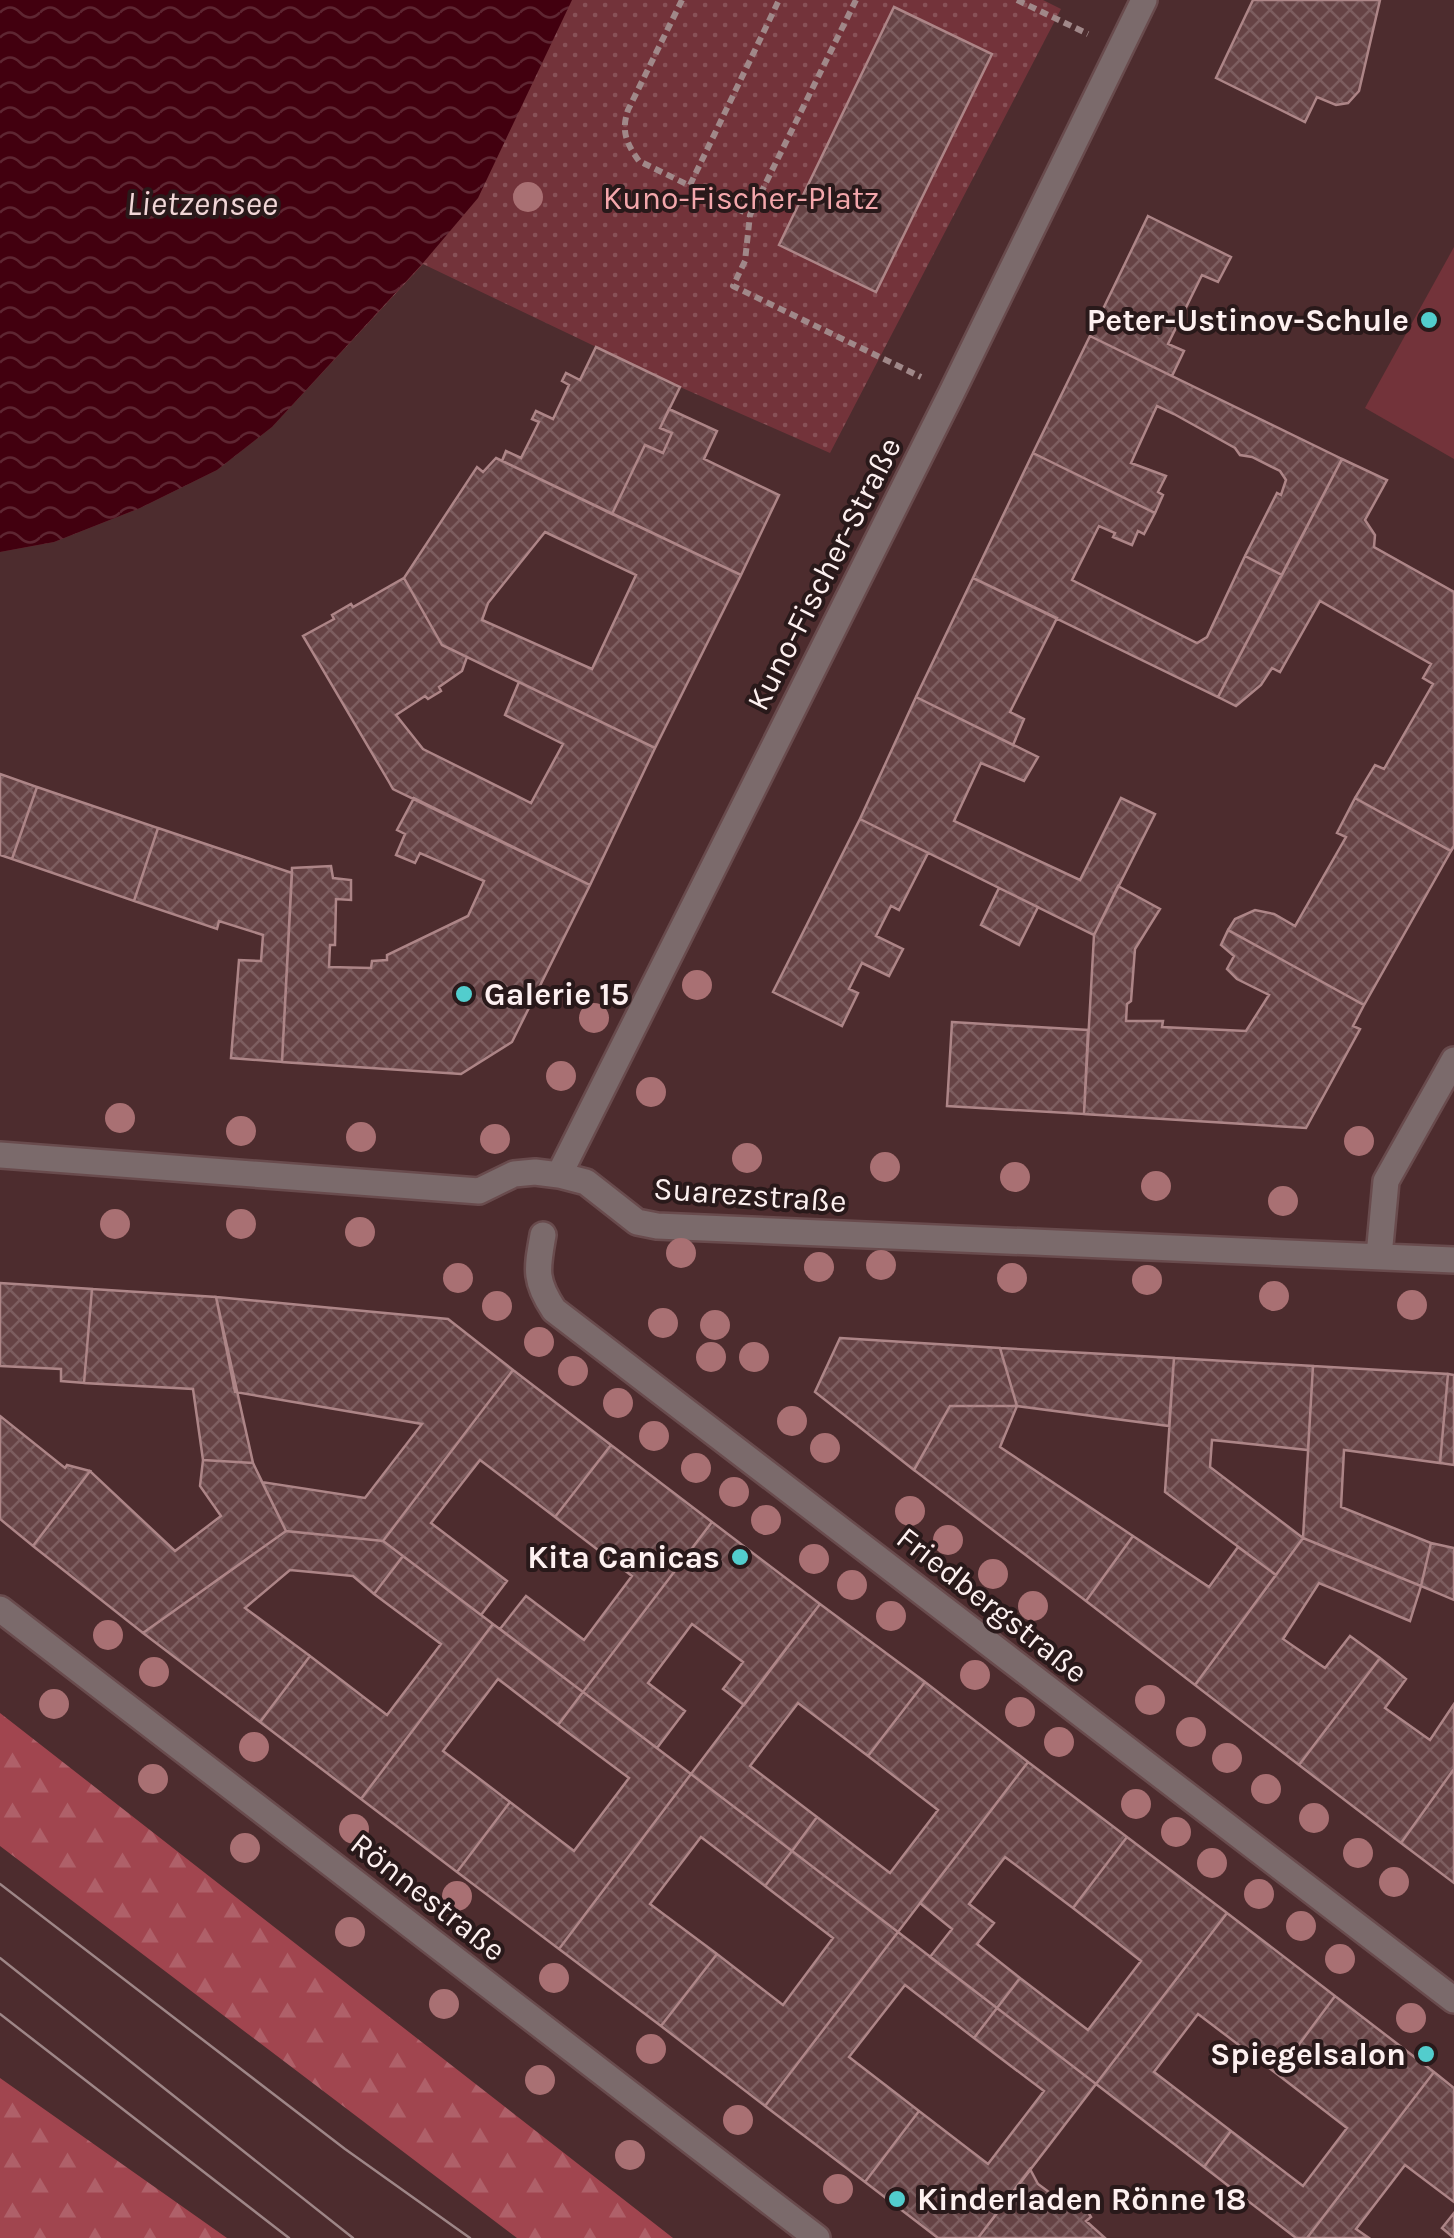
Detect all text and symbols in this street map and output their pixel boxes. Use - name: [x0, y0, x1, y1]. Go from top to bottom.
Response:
- park label: Kuno-Fischer-Platz: [603, 180, 879, 217]
- water label: Lietzensee: [126, 183, 278, 224]
- place label: Peter-Ustinov-Schule: [1087, 302, 1409, 339]
- marker: Peter-Ustinov-Schule: [1418, 309, 1440, 331]
- street label: Kuno-Fischer-Straße: [739, 431, 909, 717]
- place label: Galerie 15: [484, 976, 629, 1013]
- marker: Galerie 15: [453, 983, 475, 1005]
- street label: Suarezstraße: [652, 1170, 848, 1220]
- street label: Friedbergstraße: [889, 1519, 1095, 1691]
- place label: Kita Canicas: [527, 1539, 720, 1576]
- marker: Kita Canicas: [729, 1546, 751, 1568]
- street label: Rönnestraße: [343, 1825, 513, 1969]
- place label: Spiegelsalon: [1210, 2036, 1406, 2073]
- marker: Spiegelsalon: [1415, 2043, 1437, 2065]
- place label: Kinderladen Rönne 18: [917, 2181, 1246, 2218]
- marker: Kinderladen Rönne 18: [886, 2188, 908, 2210]

